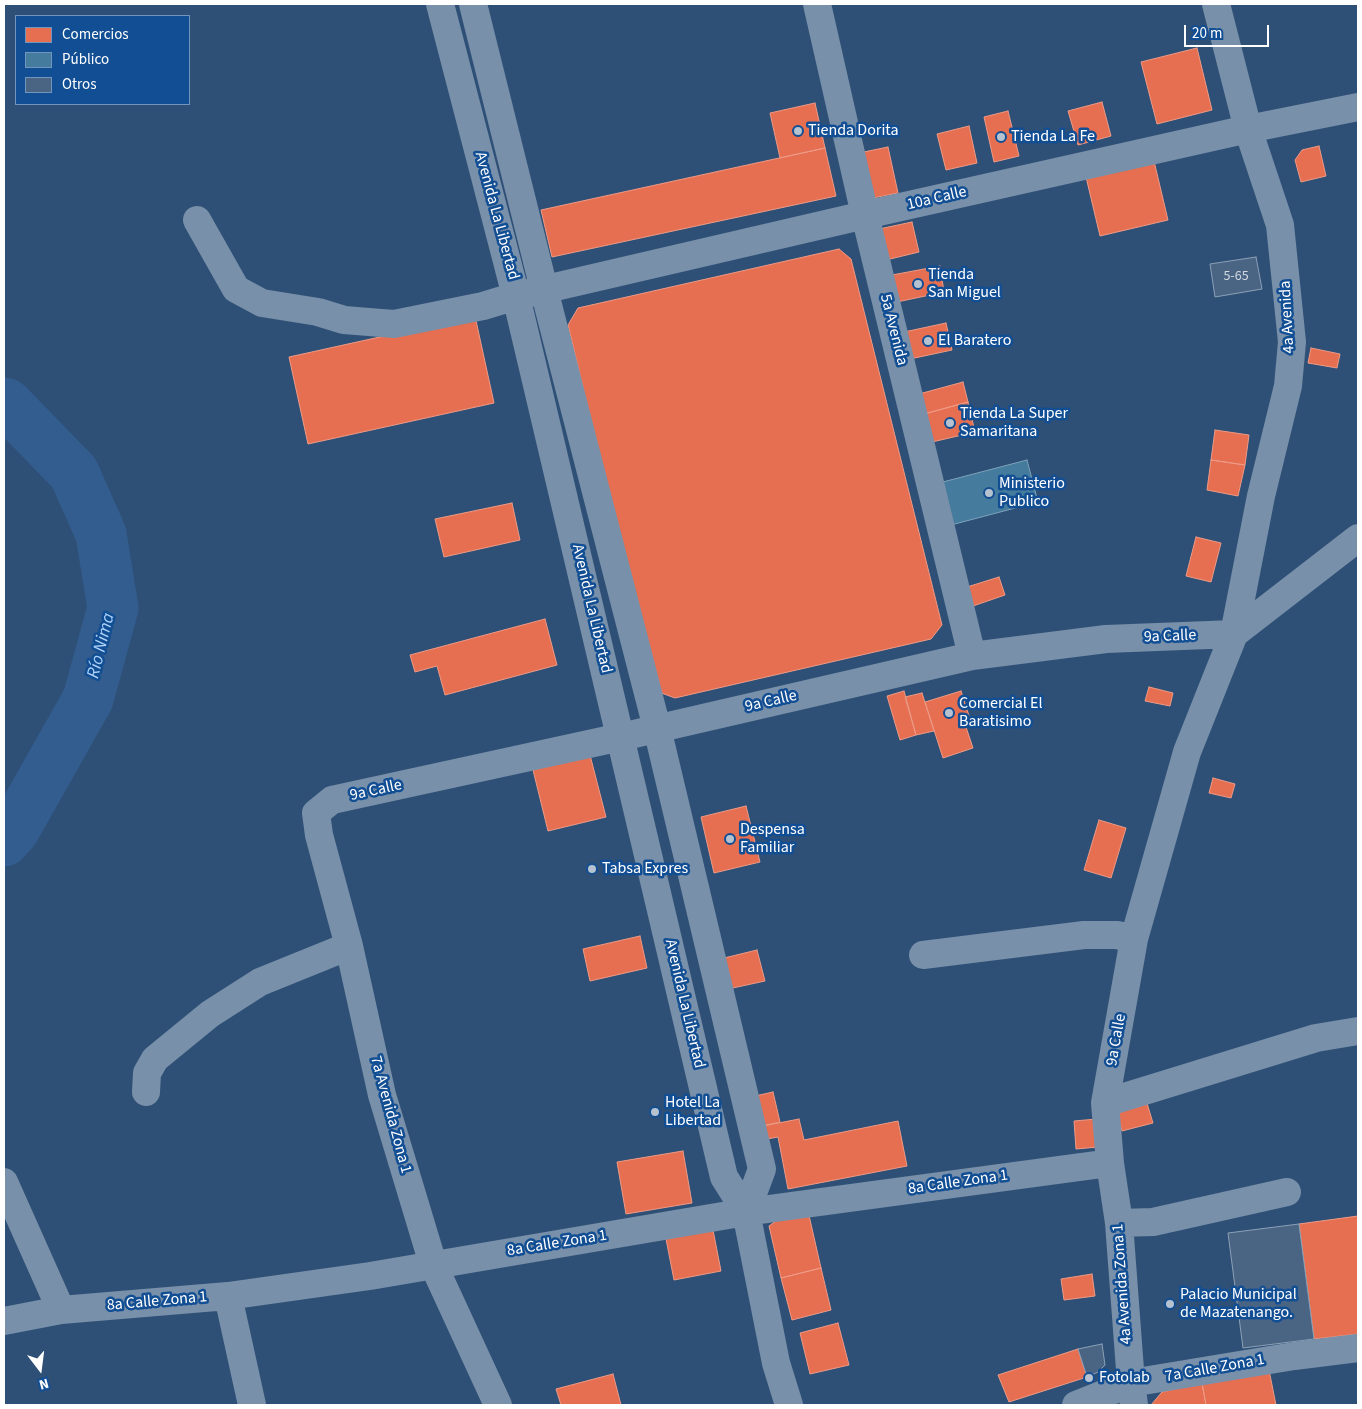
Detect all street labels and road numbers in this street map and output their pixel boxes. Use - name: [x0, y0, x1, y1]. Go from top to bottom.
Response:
- street label: Avenida La Libertad: [470, 150, 522, 282]
- street label: 10a Calle: [905, 183, 969, 215]
- street label: 4a Avenida: [1277, 280, 1299, 354]
- street label: 5a Avenida: [875, 292, 911, 368]
- street label: Avenida La Libertad: [567, 543, 615, 675]
- street label: 9a Calle: [1143, 626, 1197, 648]
- street label: 9a Calle: [743, 687, 799, 717]
- street label: 9a Calle: [348, 776, 404, 806]
- street label: Avenida La Libertad: [660, 938, 708, 1070]
- street label: 9a Calle: [1103, 1012, 1131, 1068]
- street label: 7a Avenida Zona 1: [365, 1054, 415, 1176]
- street label: 8a Calle Zona 1: [907, 1166, 1009, 1200]
- street label: 4a Avenida Zona 1: [1109, 1223, 1137, 1345]
- street label: 8a Calle Zona 1: [506, 1227, 608, 1261]
- street label: 8a Calle Zona 1: [106, 1288, 208, 1316]
- street label: 7a Calle Zona 1: [1164, 1351, 1266, 1387]

